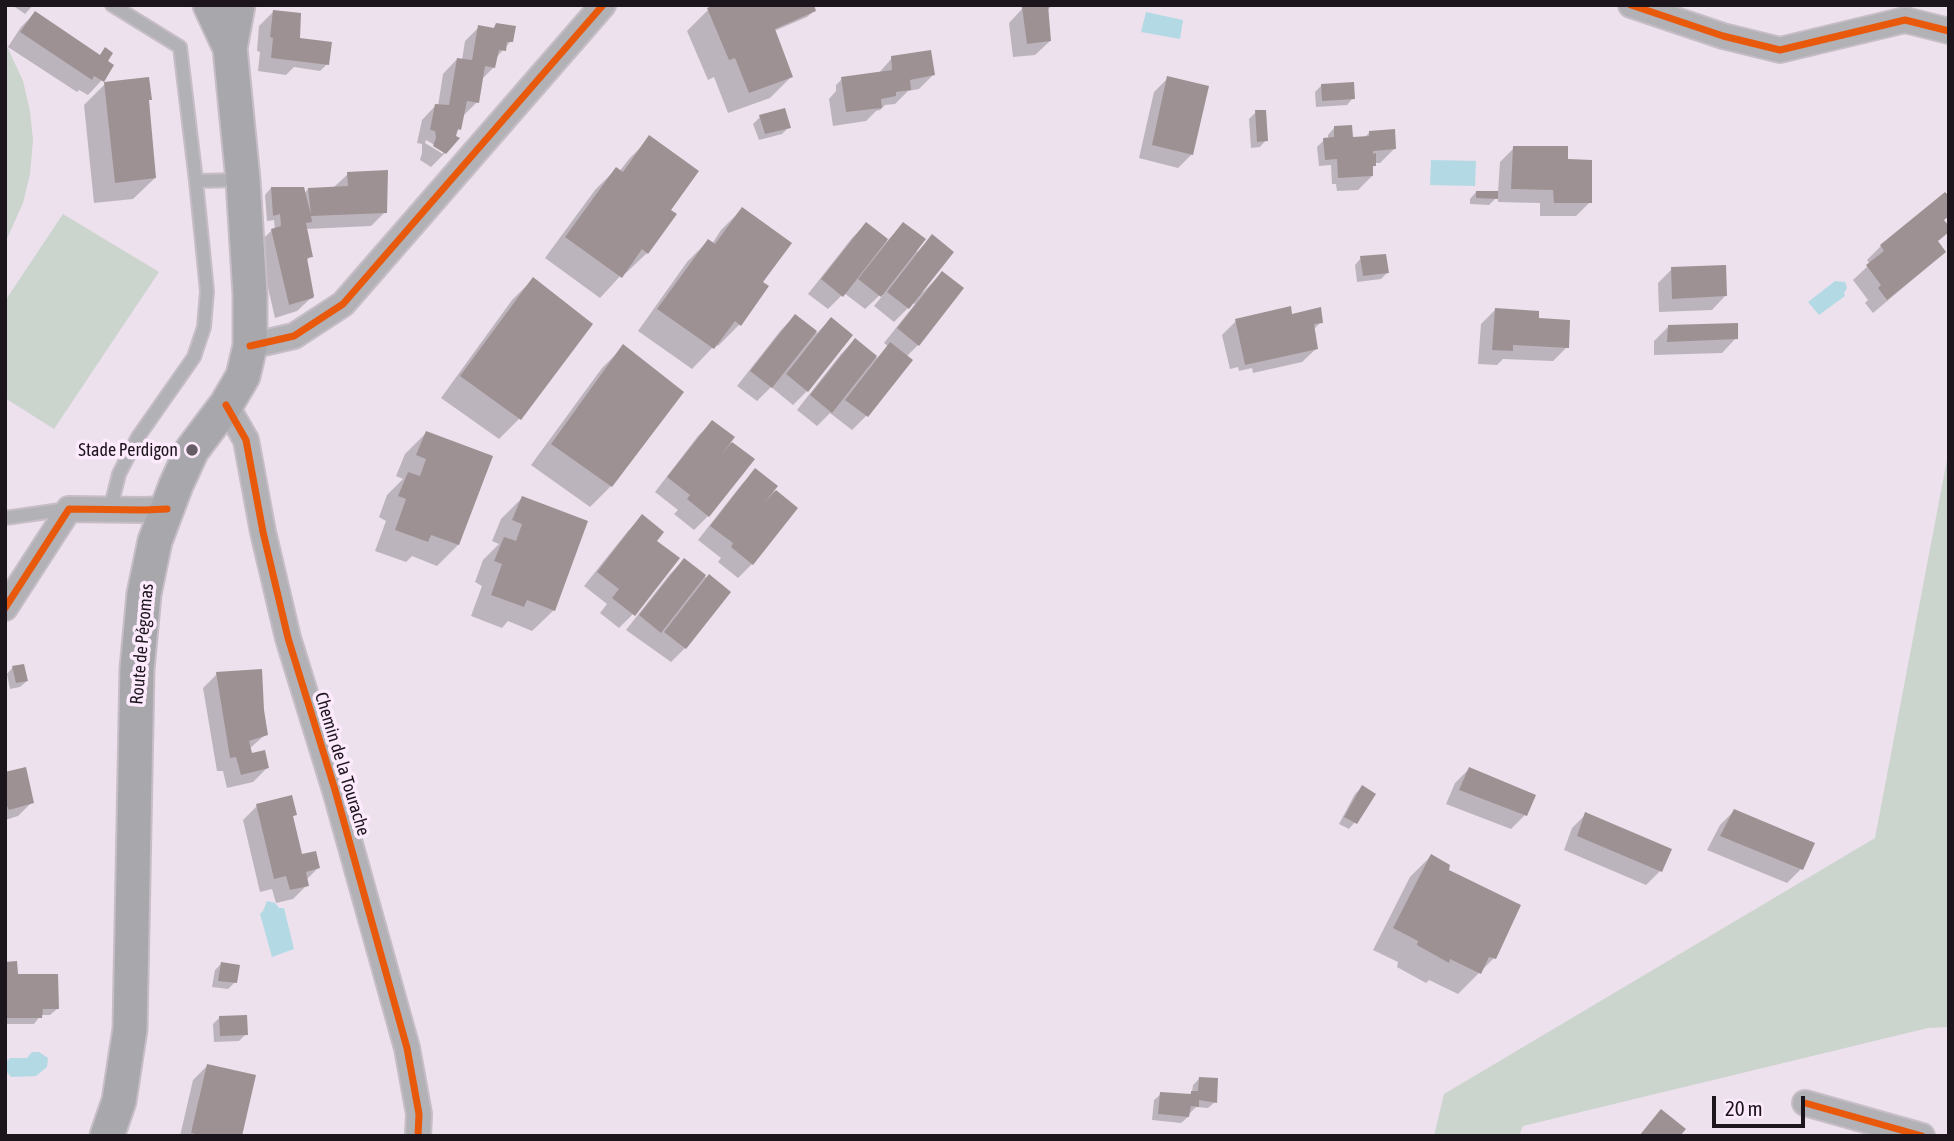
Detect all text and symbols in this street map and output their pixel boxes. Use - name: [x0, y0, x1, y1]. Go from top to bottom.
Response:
- place label: Stade Perdigon: [78, 439, 178, 461]
- marker: Stade Perdigon: [184, 442, 200, 458]
- street label: Route de Pégomas: [126, 583, 158, 705]
- street label: Chemin de la Tourache: [310, 690, 374, 838]
- scale bar: [1716, 1082, 1809, 1126]
- text: 20 m: [1725, 1096, 1763, 1120]

